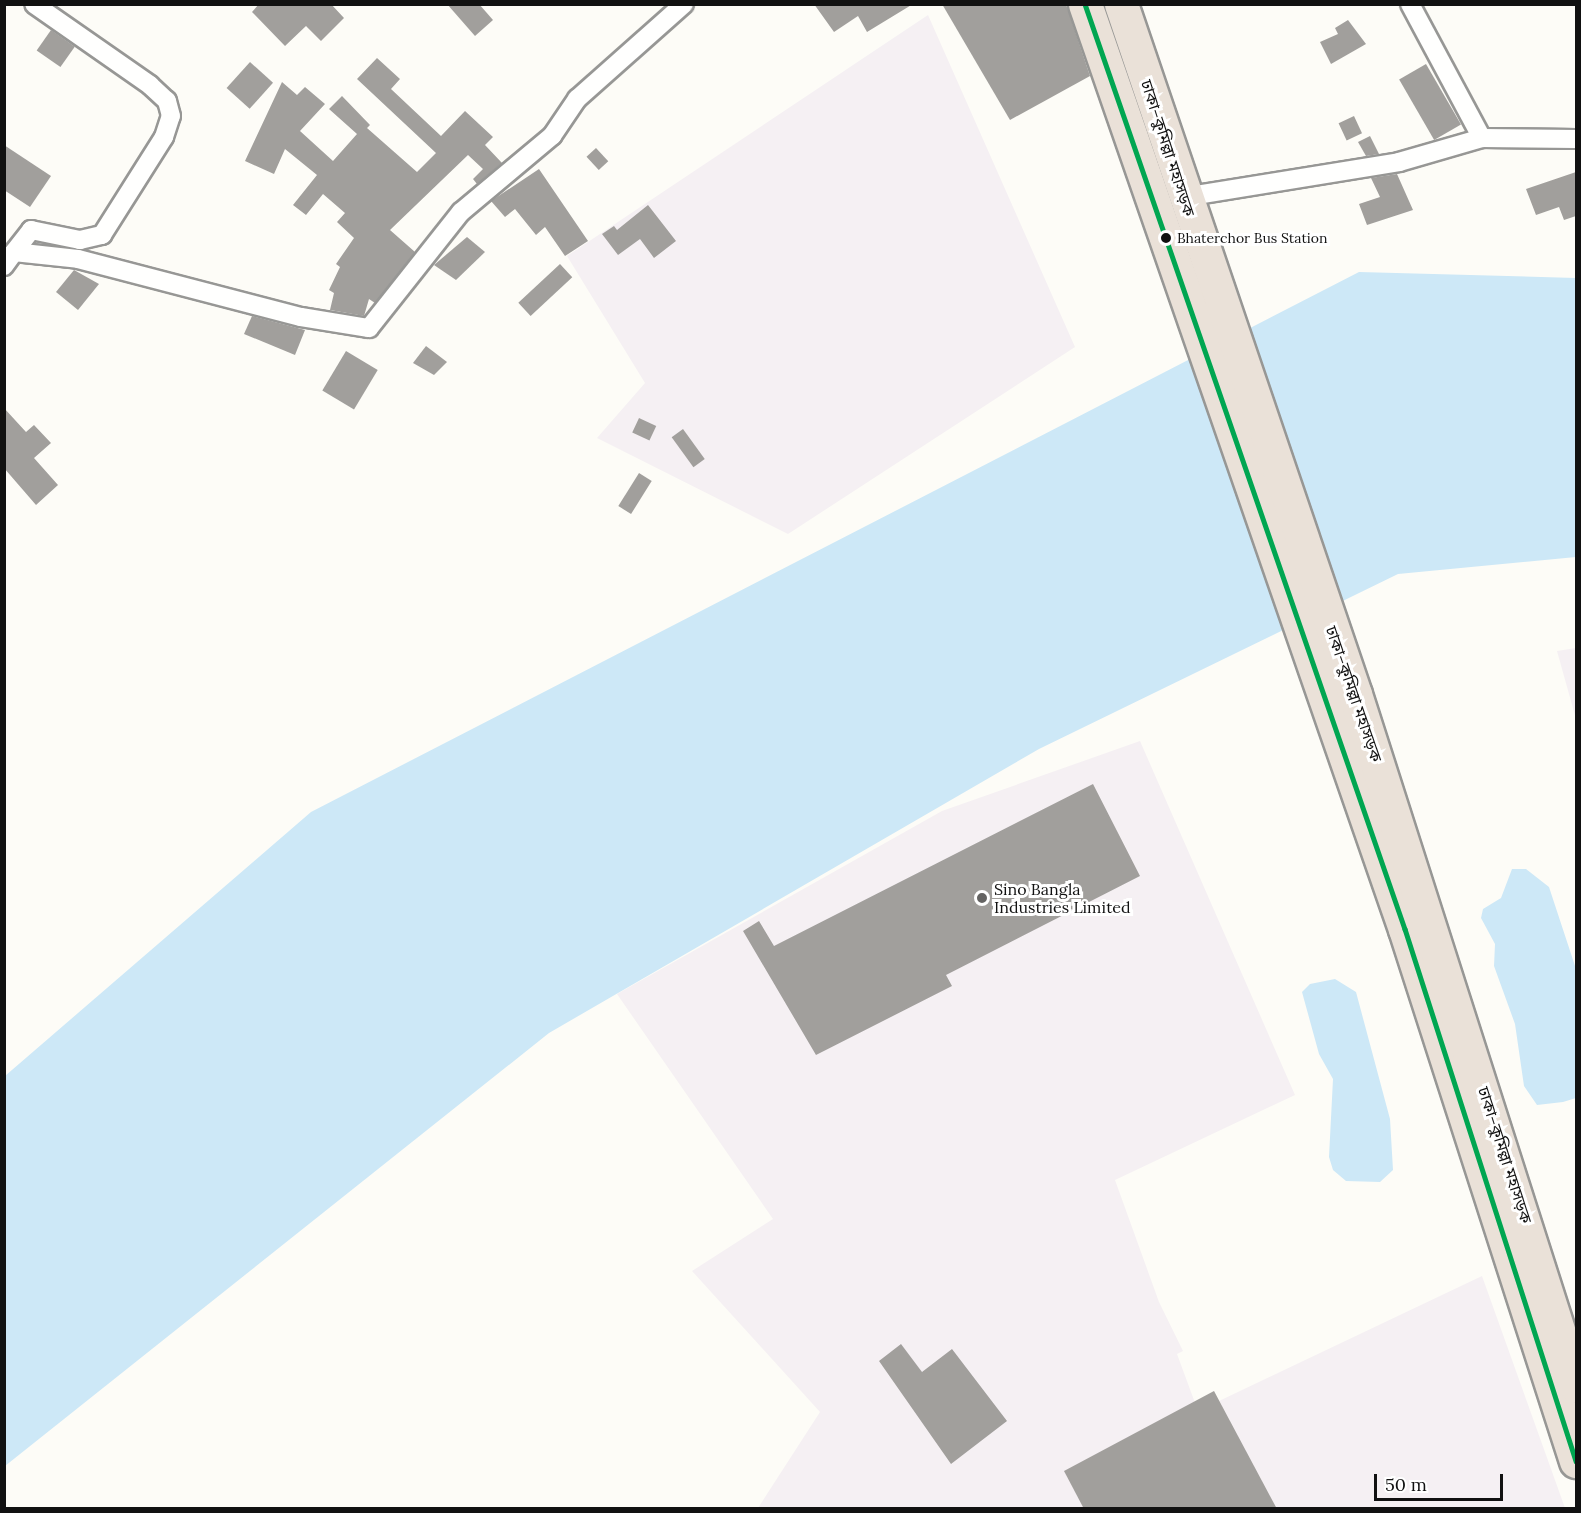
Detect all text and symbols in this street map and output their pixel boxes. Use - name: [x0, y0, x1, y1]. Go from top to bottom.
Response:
- street label: ঢাকা–কুমিল্লা মহাসড়ক: [1137, 77, 1199, 219]
- place label: Bhaterchor Bus Station: [1177, 230, 1327, 246]
- marker: Bhaterchor Bus Station: [1160, 232, 1172, 244]
- street label: ঢাকা–কুমিল্লা মহাসড়ক: [1322, 623, 1386, 765]
- place label: Sino Bangla Industries Limited: [994, 879, 1131, 917]
- marker: Sino Bangla Industries Limited: [975, 891, 989, 905]
- street label: ঢাকা–কুমিল্লা মহাসড়ক: [1474, 1084, 1536, 1226]
- scale bar: [1377, 1462, 1506, 1500]
- text: 50 m: [1385, 1473, 1427, 1496]

